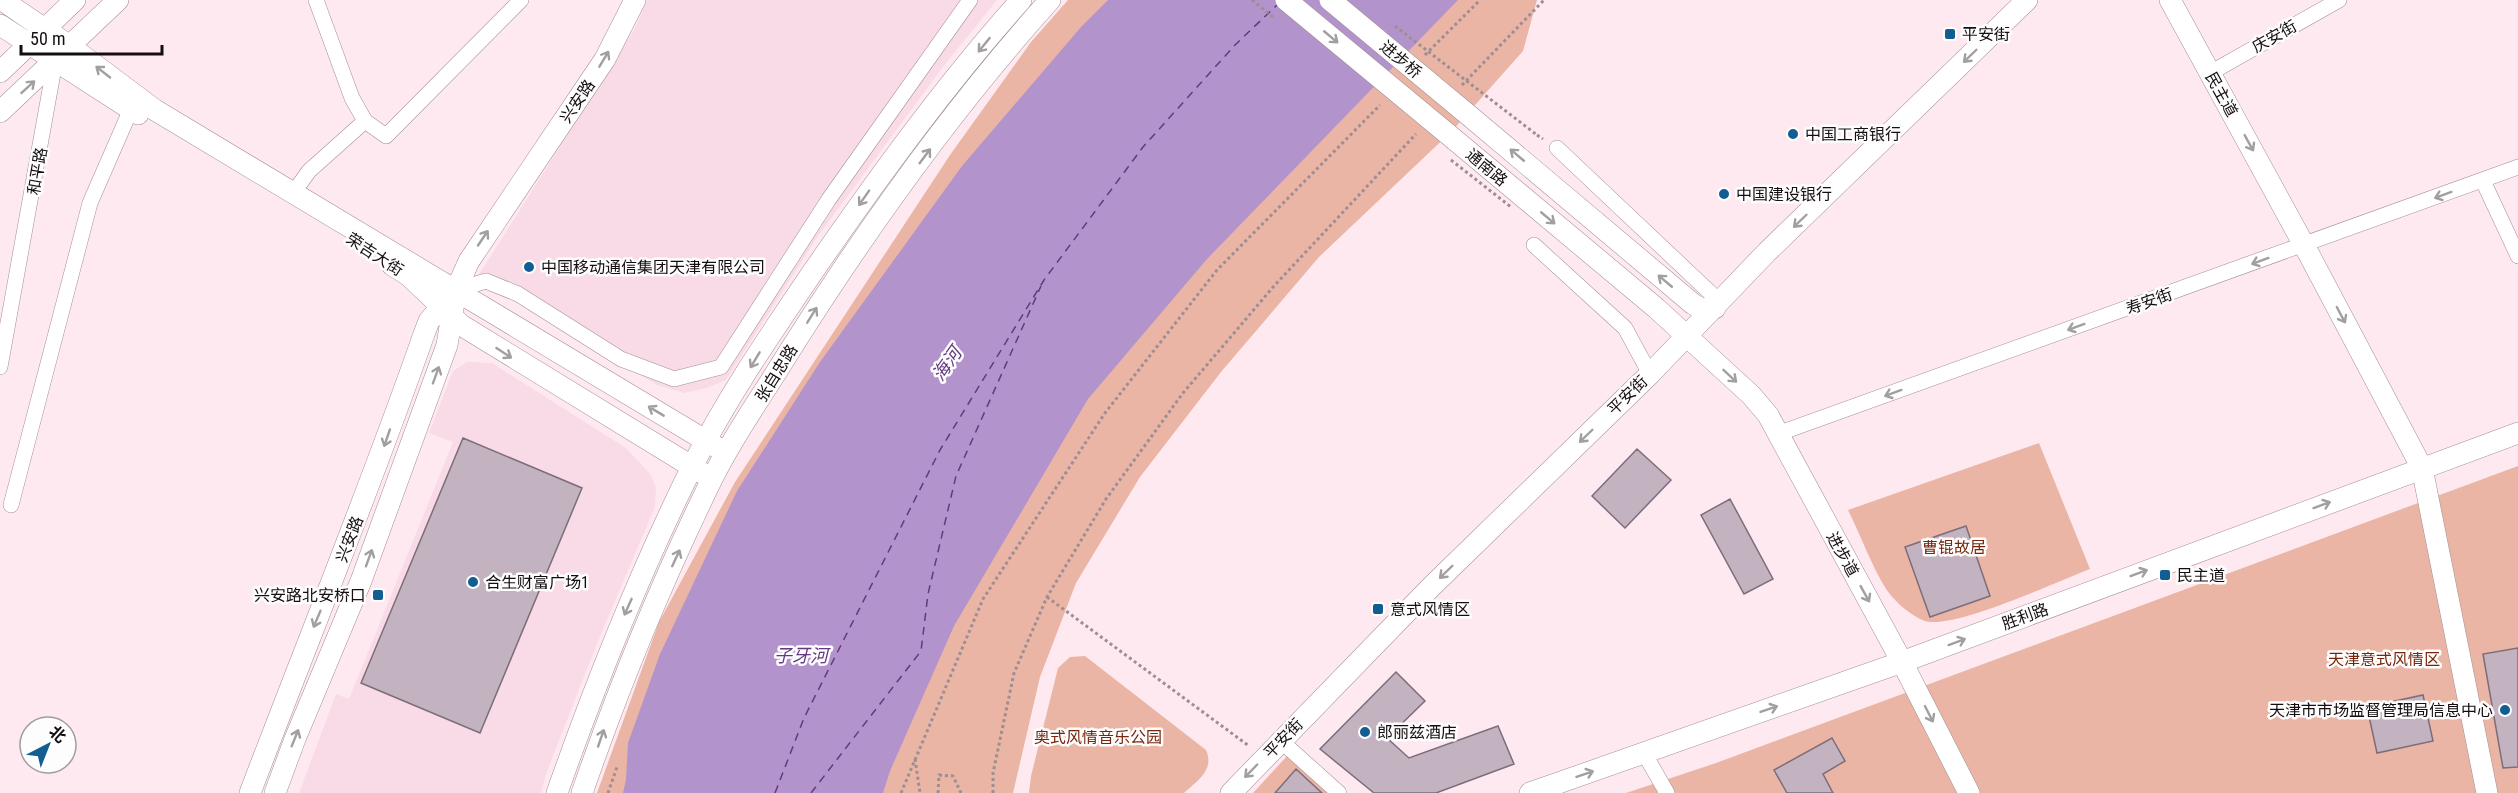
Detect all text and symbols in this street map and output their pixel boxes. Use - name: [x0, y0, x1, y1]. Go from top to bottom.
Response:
- street label: 庆安街: [2249, 16, 2300, 56]
- scale bar: [21, 18, 162, 56]
- place label: 平安街: [1962, 25, 2010, 44]
- marker: 平安街: [1943, 27, 1957, 41]
- text: 50 m: [30, 28, 65, 49]
- one-way arrow: [1323, 31, 1339, 44]
- one-way arrow: [977, 37, 990, 53]
- street label: 进步桥: [1376, 37, 1425, 82]
- one-way arrow: [1962, 48, 1977, 63]
- one-way arrow: [599, 51, 611, 68]
- one-way arrow: [95, 66, 111, 79]
- street label: 民主道: [2202, 69, 2242, 120]
- street label: 兴安路: [556, 76, 599, 126]
- one-way arrow: [20, 80, 35, 94]
- place label: 中国工商银行: [1805, 125, 1901, 144]
- marker: 中国工商银行: [1786, 127, 1800, 141]
- one-way arrow: [2244, 134, 2255, 152]
- street label: 通南路: [1462, 145, 1511, 190]
- street label: 和平路: [24, 146, 51, 196]
- one-way arrow: [918, 148, 931, 164]
- one-way arrow: [1509, 149, 1525, 162]
- place label: 中国建设银行: [1736, 185, 1832, 204]
- marker: 中国建设银行: [1717, 187, 1731, 201]
- one-way arrow: [858, 190, 870, 206]
- one-way arrow: [2435, 190, 2453, 201]
- one-way arrow: [1540, 211, 1555, 225]
- one-way arrow: [1792, 213, 1807, 228]
- street label: 荣吉大街: [343, 229, 407, 280]
- one-way arrow: [477, 230, 489, 247]
- one-way arrow: [2251, 256, 2270, 267]
- place label: 中国移动通信集团天津有限公司: [541, 258, 765, 277]
- marker: 中国移动通信集团天津有限公司: [522, 260, 536, 274]
- one-way arrow: [1657, 275, 1673, 288]
- street label: 寿安街: [2123, 284, 2175, 319]
- one-way arrow: [2335, 306, 2347, 323]
- one-way arrow: [807, 307, 819, 324]
- one-way arrow: [2068, 322, 2086, 333]
- water label: 海河: [928, 340, 967, 384]
- street label: 张自忠路: [751, 341, 801, 405]
- one-way arrow: [495, 347, 512, 359]
- one-way arrow: [749, 351, 761, 368]
- one-way arrow: [431, 366, 442, 384]
- one-way arrow: [1723, 368, 1738, 383]
- street label: 平安街: [1603, 372, 1651, 419]
- one-way arrow: [1884, 388, 1903, 399]
- one-way arrow: [648, 405, 665, 417]
- one-way arrow: [381, 428, 392, 447]
- one-way arrow: [1579, 428, 1594, 443]
- one-way arrow: [2312, 499, 2331, 510]
- street label: 兴安路: [332, 513, 367, 565]
- street label: 进步道: [1823, 529, 1863, 580]
- park label: 曹锟故居: [1922, 538, 1986, 557]
- one-way arrow: [364, 549, 375, 568]
- one-way arrow: [670, 549, 682, 567]
- one-way arrow: [1439, 564, 1454, 579]
- place label: 民主道: [2177, 566, 2225, 585]
- one-way arrow: [2130, 567, 2148, 578]
- marker: 民主道: [2158, 568, 2172, 582]
- place label: 合生财富广场1: [485, 573, 589, 592]
- marker: 合生财富广场1: [466, 575, 480, 589]
- one-way arrow: [1859, 585, 1871, 602]
- place label: 兴安路北安桥口: [254, 586, 366, 605]
- marker: 兴安路北安桥口: [371, 588, 385, 602]
- one-way arrow: [622, 598, 633, 616]
- street label: 胜利路: [1999, 599, 2051, 634]
- place label: 意式风情区: [1390, 600, 1470, 619]
- marker: 意式风情区: [1371, 602, 1385, 616]
- one-way arrow: [311, 610, 322, 628]
- one-way arrow: [1947, 635, 1966, 646]
- water label: 子牙河: [774, 645, 831, 666]
- park label: 天津意式风情区: [2328, 650, 2440, 669]
- place label: 天津市市场监督管理局信息中心: [2269, 701, 2493, 720]
- one-way arrow: [1759, 702, 1778, 713]
- marker: 天津市市场监督管理局信息中心: [2498, 703, 2512, 717]
- one-way arrow: [1923, 705, 1935, 723]
- street label: 平安街: [1260, 714, 1307, 762]
- north arrow: [18, 715, 78, 775]
- text: 北: [45, 722, 70, 747]
- place label: 郎丽兹酒店: [1377, 723, 1457, 742]
- marker: 郎丽兹酒店: [1358, 725, 1372, 739]
- park label: 奥式风情音乐公园: [1034, 728, 1162, 747]
- one-way arrow: [290, 729, 301, 748]
- one-way arrow: [597, 729, 608, 748]
- one-way arrow: [1244, 764, 1259, 779]
- one-way arrow: [1575, 767, 1594, 778]

